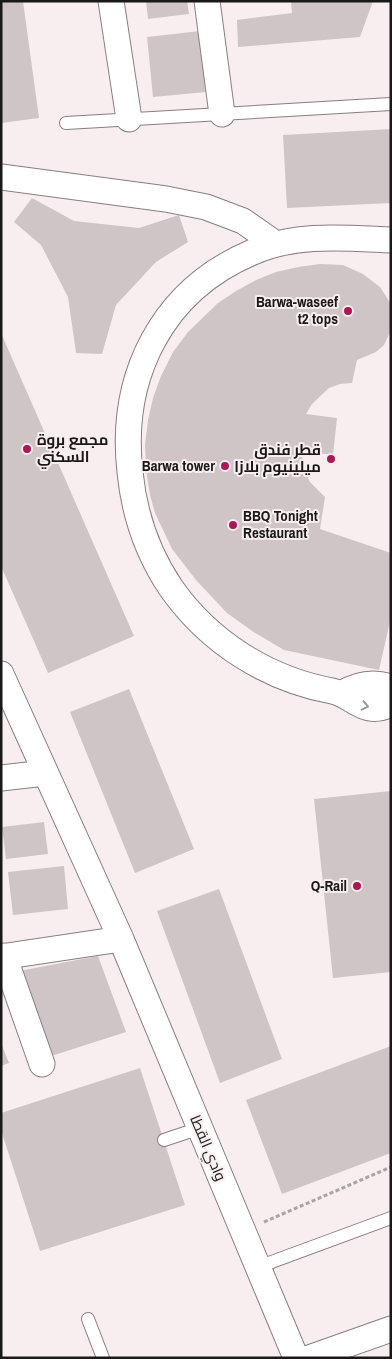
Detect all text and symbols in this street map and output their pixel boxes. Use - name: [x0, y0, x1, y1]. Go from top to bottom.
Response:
- place label: Barwa-waseef t2 tops: [256, 291, 339, 329]
- marker: Barwa-waseef t2 tops: [342, 305, 354, 317]
- place label: مجمع بروة السكني: [37, 429, 108, 469]
- place label: قطر فندق ميلينيوم بلازا: [234, 439, 321, 477]
- marker: مجمع بروة السكني: [21, 443, 33, 455]
- marker: قطر فندق ميلينيوم بلازا: [325, 453, 337, 465]
- place label: Barwa tower: [142, 455, 215, 476]
- marker: Barwa tower: [219, 460, 231, 472]
- place label: BBQ Tonight Restaurant: [243, 505, 318, 543]
- marker: BBQ Tonight Restaurant: [227, 519, 239, 531]
- one-way arrow: [361, 700, 369, 711]
- place label: Q-Rail: [311, 875, 347, 896]
- marker: Q-Rail: [351, 880, 363, 892]
- street label: وادي القطا: [183, 1112, 232, 1185]

